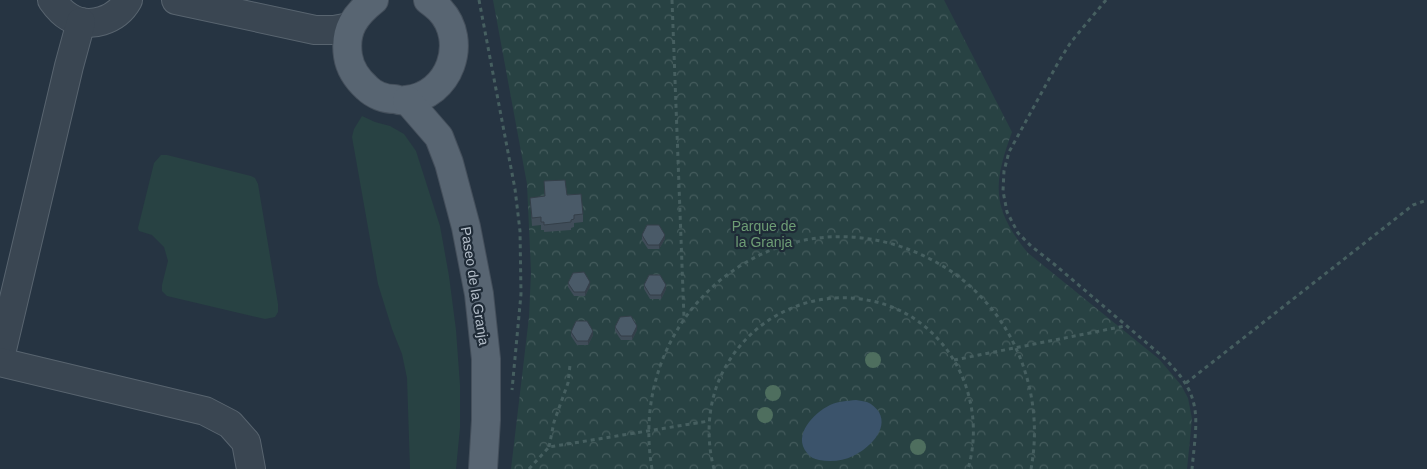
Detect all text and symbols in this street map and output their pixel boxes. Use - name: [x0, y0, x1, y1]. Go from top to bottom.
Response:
- park label: Parque de la Granja: [732, 218, 797, 250]
- street label: Paseo de la Granja: [458, 226, 492, 347]

